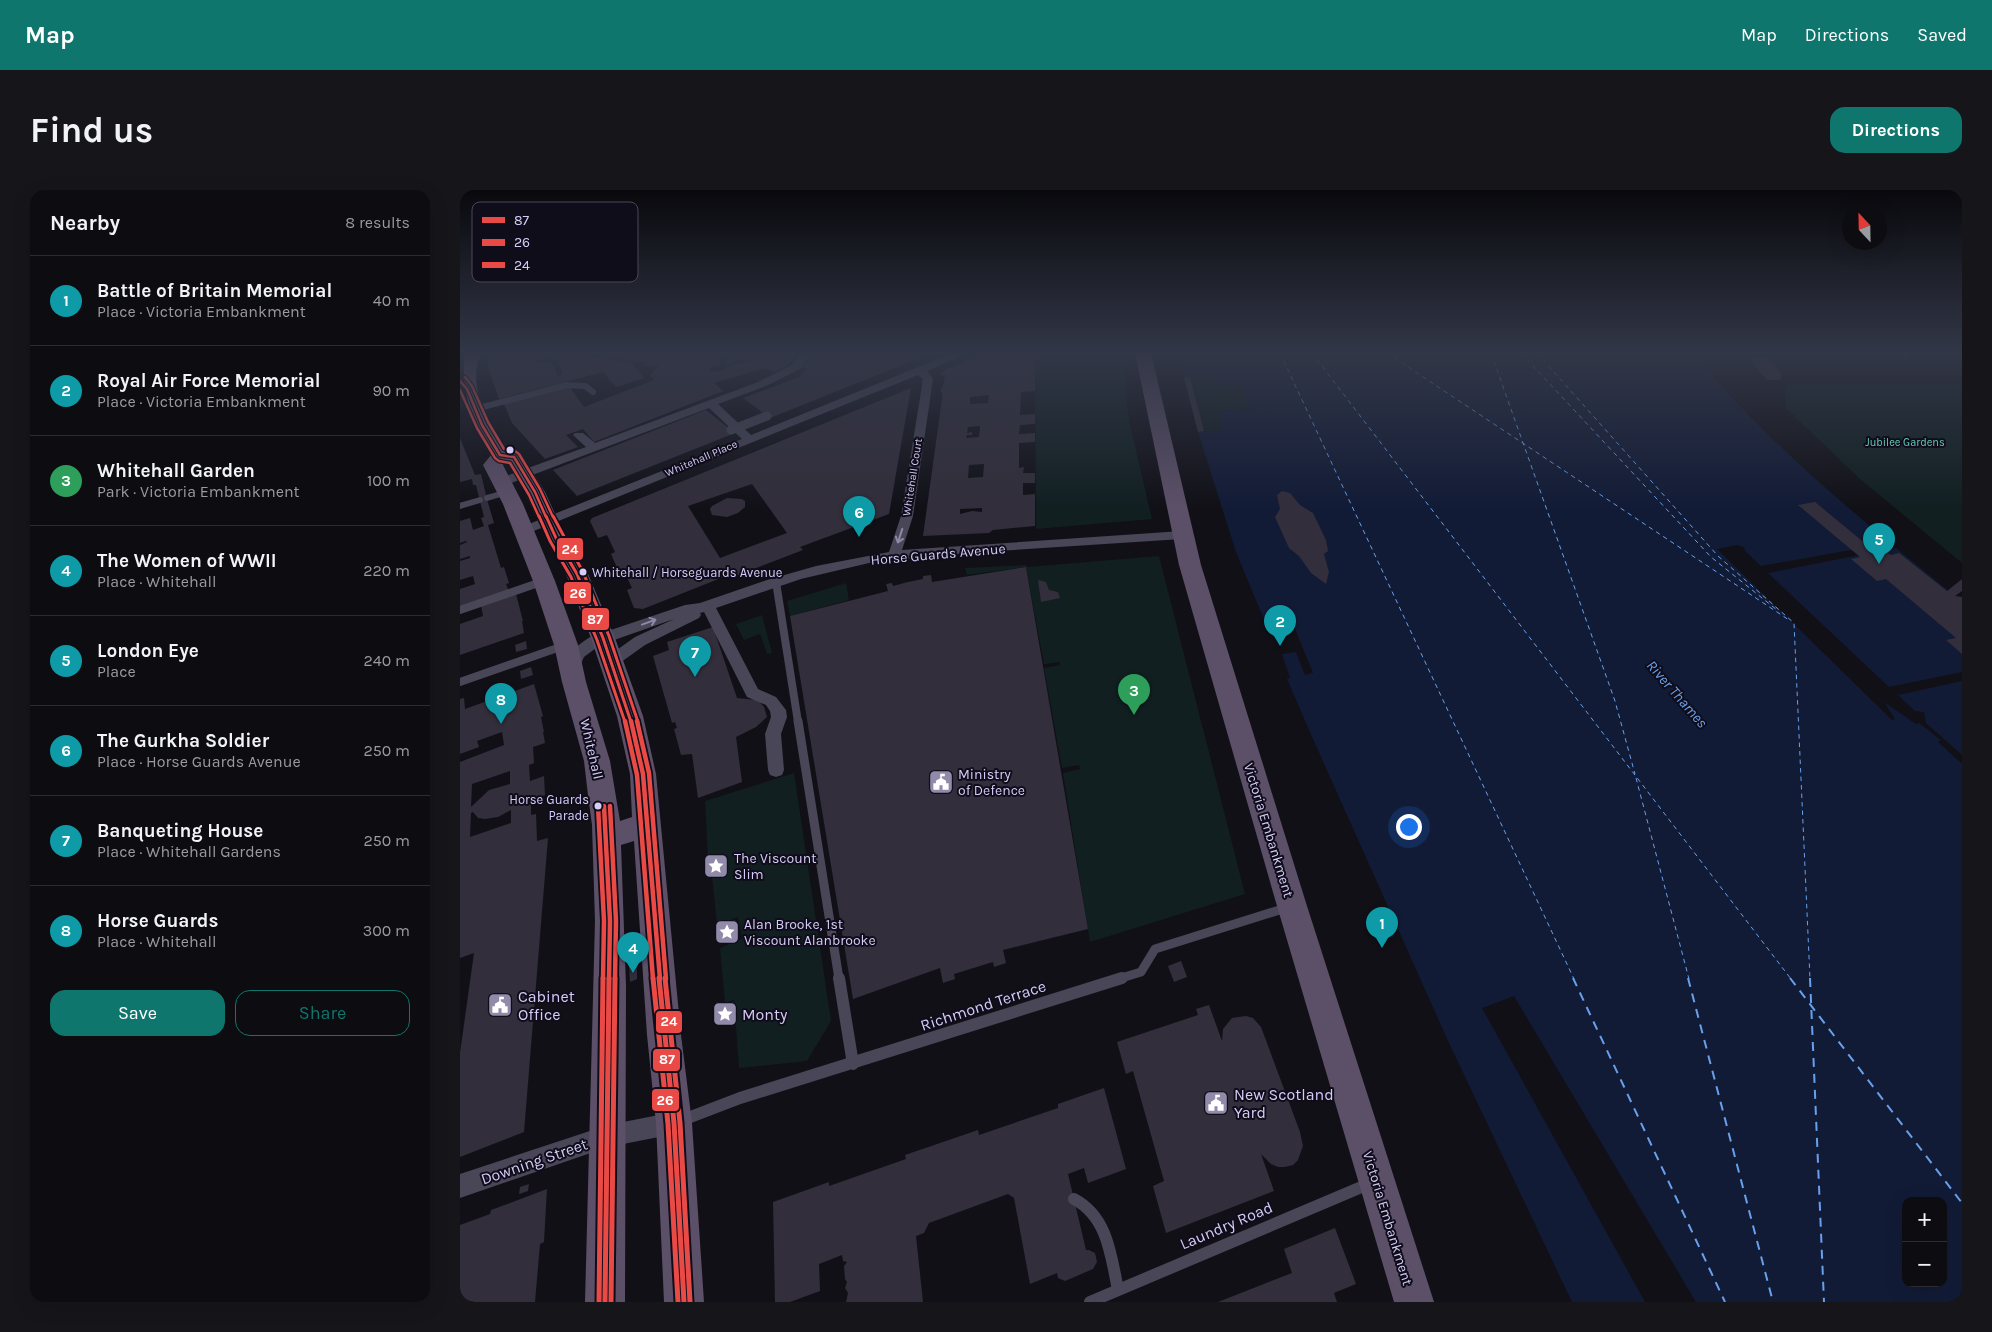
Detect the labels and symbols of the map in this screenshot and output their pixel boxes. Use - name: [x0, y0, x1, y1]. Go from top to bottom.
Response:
- legend: [472, 202, 638, 282]
- north arrow: [1842, 205, 1887, 250]
- text: 87: [514, 212, 530, 229]
- text: 26: [514, 234, 530, 251]
- text: 24: [514, 257, 530, 274]
- park label: Jubilee Gardens: [1865, 436, 1945, 449]
- street label: Whitehall Place: [663, 437, 740, 480]
- street label: Whitehall Court: [900, 437, 925, 517]
- unlabelled marker: [505, 445, 515, 455]
- pin: 6: [843, 496, 875, 537]
- pin: 5: [1863, 523, 1895, 564]
- one-way arrow: [895, 527, 904, 543]
- line badge: 24: [556, 537, 584, 561]
- street label: Horse Guards Avenue: [870, 540, 1006, 569]
- text: 24: [562, 541, 579, 558]
- place label: Whitehall / Horseguards Avenue: [592, 565, 783, 580]
- marker: Whitehall / Horseguards Avenue: [578, 567, 588, 577]
- line badge: 26: [563, 581, 592, 605]
- text: 26: [570, 585, 586, 602]
- pin: 2: [1264, 605, 1296, 646]
- line badge: 87: [581, 607, 610, 631]
- text: 87: [587, 611, 603, 628]
- one-way arrow: [640, 617, 656, 626]
- pin: 7: [679, 636, 711, 677]
- water label: River Thames: [1643, 657, 1711, 731]
- pin: 3: [1118, 674, 1150, 715]
- pin: 8: [485, 683, 517, 724]
- street label: Whitehall: [576, 717, 607, 781]
- street label: Victoria Embankment: [1240, 761, 1297, 899]
- place label: Ministry of Defence: [958, 766, 1025, 799]
- public building icon: Ministry of Defence: [928, 769, 954, 795]
- place label: Horse Guards Parade: [509, 792, 589, 823]
- marker: Horse Guards Parade: [593, 801, 603, 811]
- your location: [1396, 814, 1422, 840]
- place label: The Viscount Slim: [734, 850, 816, 883]
- place icon: The Viscount Slim: [703, 853, 729, 879]
- pin: 1: [1366, 907, 1398, 948]
- place label: Alan Brooke, 1st Viscount Alanbrooke: [744, 916, 876, 949]
- place icon: Alan Brooke, 1st Viscount Alanbrooke: [714, 919, 740, 945]
- pin: 4: [617, 932, 649, 973]
- street label: Richmond Terrace: [918, 976, 1048, 1035]
- place label: Cabinet Office: [518, 987, 575, 1024]
- public building icon: Cabinet Office: [487, 992, 513, 1018]
- place icon: Monty: [712, 1001, 738, 1027]
- place label: Monty: [742, 1005, 788, 1024]
- line badge: 24: [655, 1010, 683, 1034]
- text: 24: [661, 1013, 678, 1030]
- line badge: 87: [652, 1048, 681, 1072]
- text: 87: [659, 1051, 675, 1068]
- place label: New Scotland Yard: [1234, 1085, 1334, 1122]
- line badge: 26: [651, 1088, 680, 1112]
- public building icon: New Scotland Yard: [1203, 1090, 1229, 1116]
- text: 26: [657, 1092, 673, 1109]
- street label: Downing Street: [478, 1134, 590, 1189]
- street label: Victoria Embankment: [1359, 1149, 1416, 1287]
- street label: Laundry Road: [1177, 1197, 1275, 1254]

